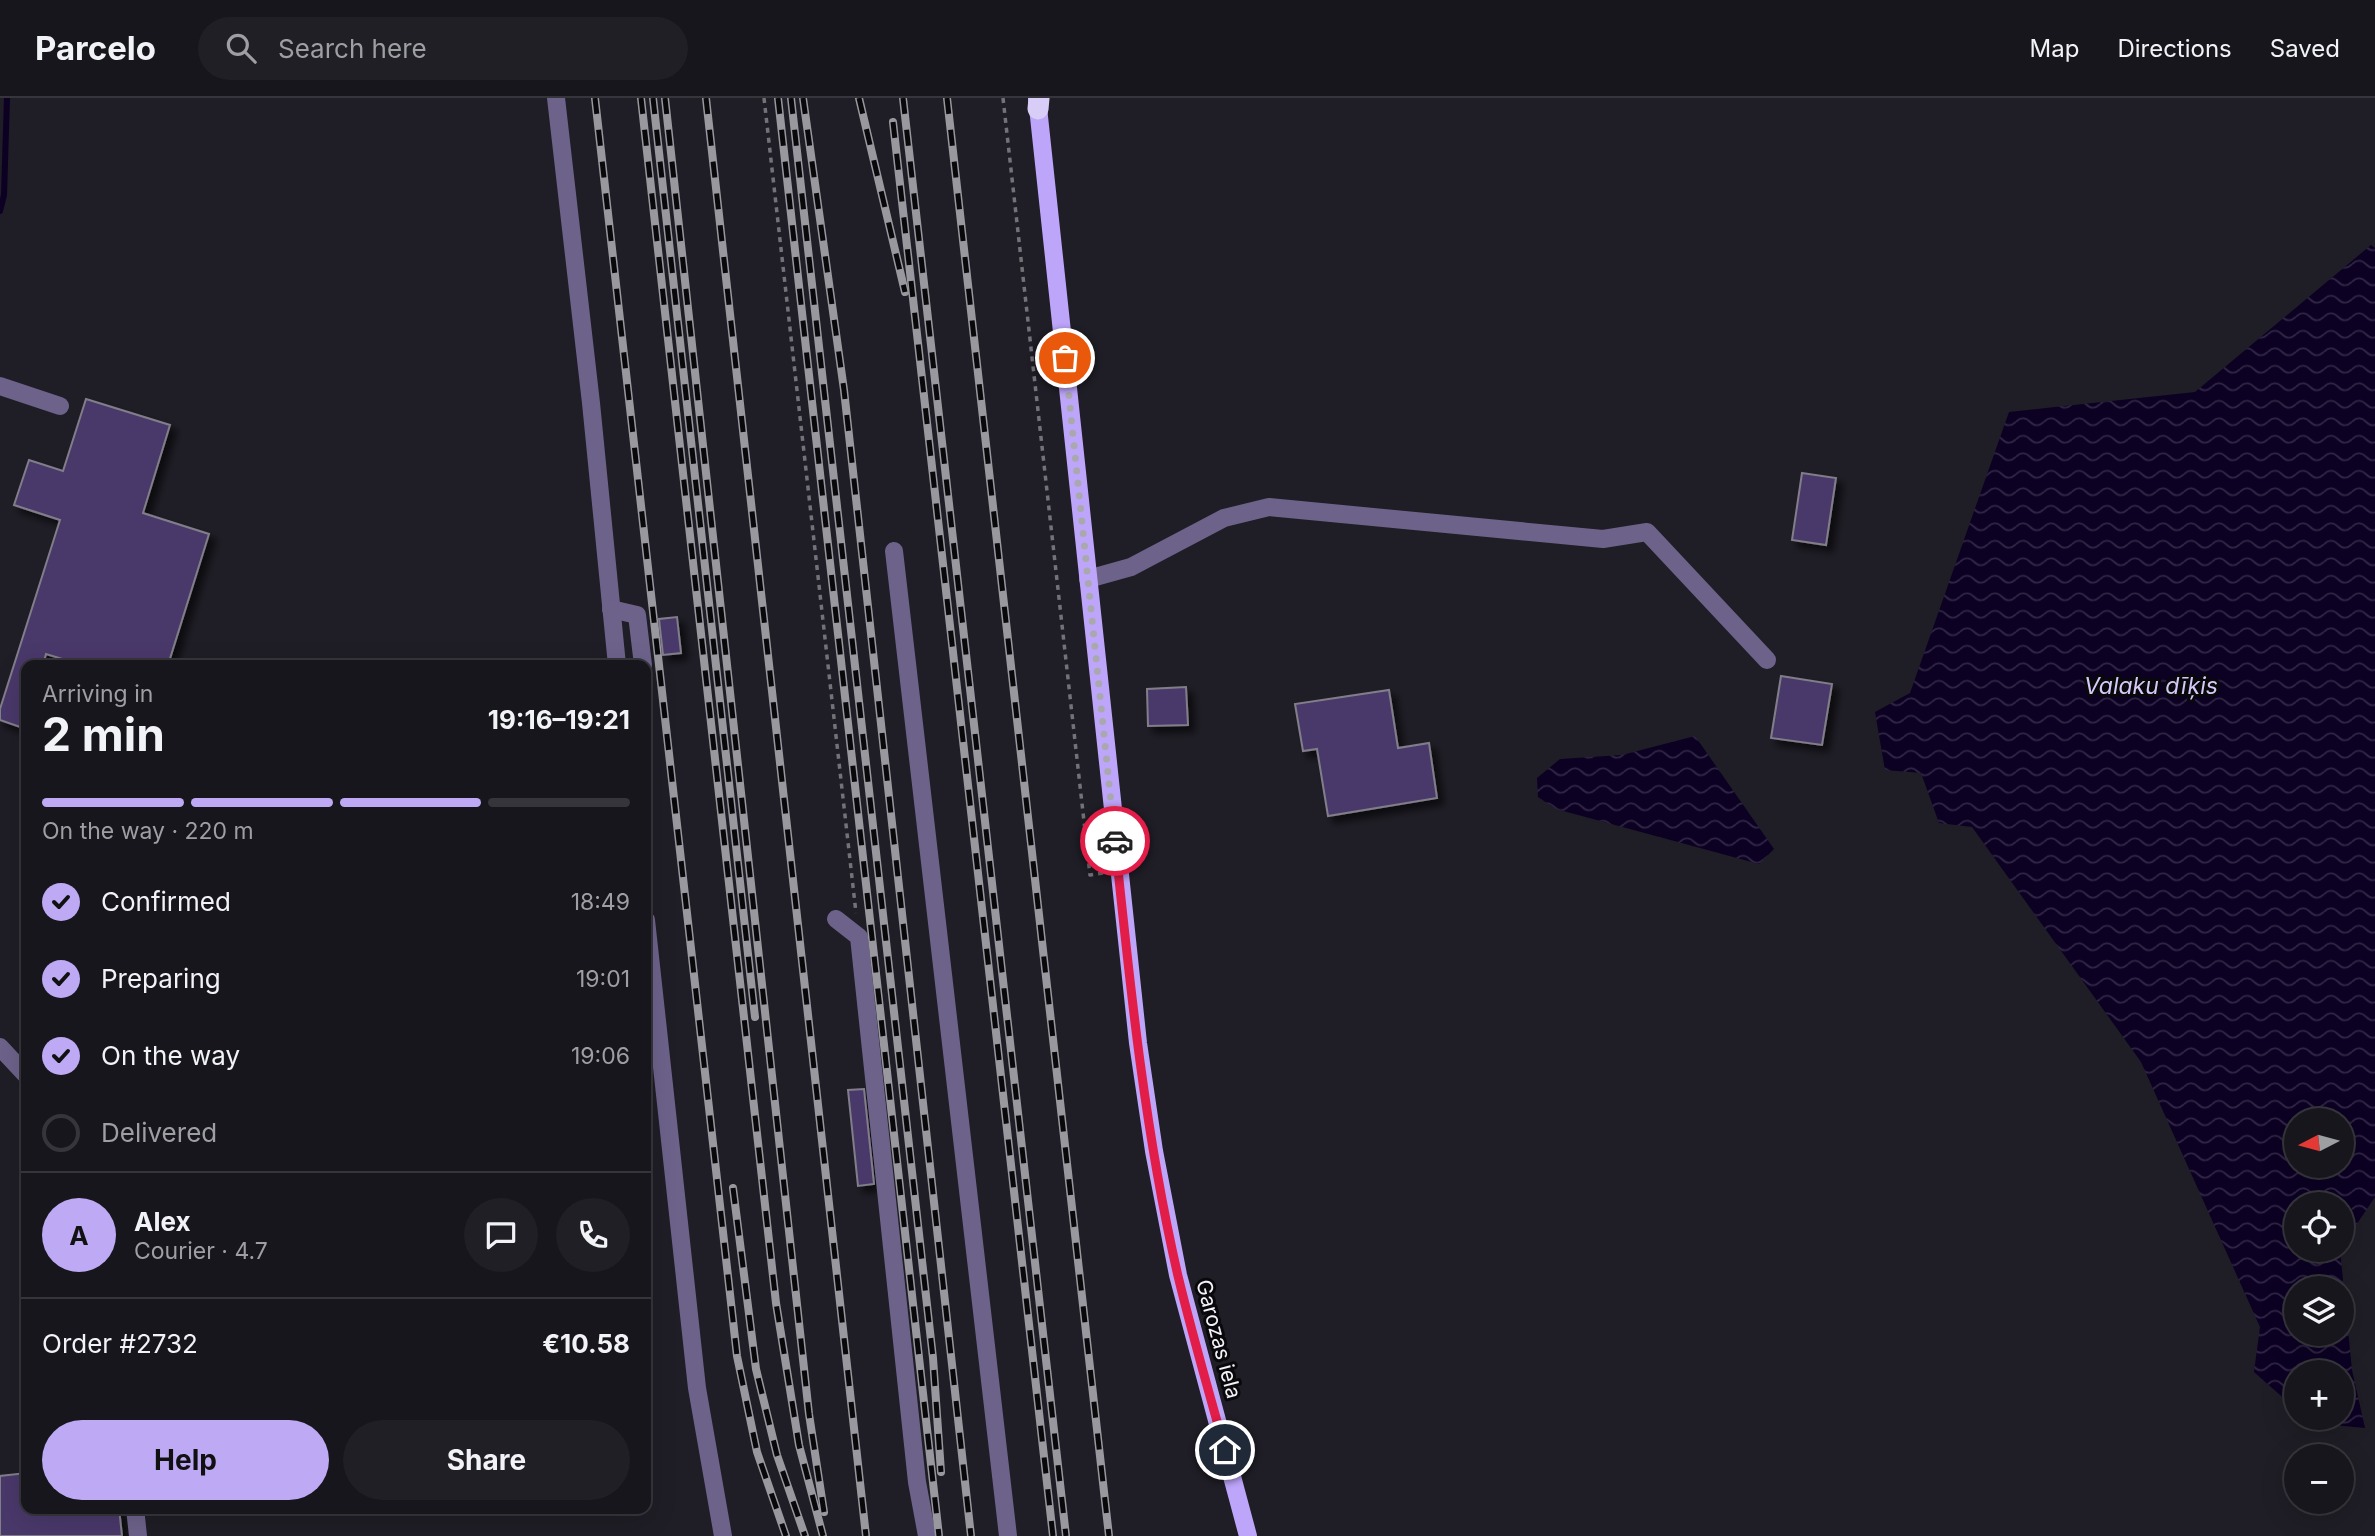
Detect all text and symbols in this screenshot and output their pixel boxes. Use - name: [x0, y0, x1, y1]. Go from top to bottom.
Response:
- search box: [198, 17, 688, 80]
- text: Parcelo: [35, 28, 156, 68]
- icon: search: [222, 29, 260, 67]
- text: Search here: [278, 33, 427, 64]
- text: Map: [2030, 34, 2079, 63]
- text: Directions: [2117, 34, 2232, 63]
- text: Saved: [2270, 34, 2340, 63]
- pin: [1035, 328, 1095, 388]
- icon: bag: [1046, 339, 1084, 377]
- water label: Valaku dīķis: [2084, 672, 2218, 700]
- text: Arriving in: [42, 680, 153, 708]
- text: 19:16–19:21: [488, 704, 630, 735]
- text: 2 min: [42, 706, 165, 762]
- courier: [1080, 806, 1150, 876]
- text: On the way · 220 m: [42, 817, 254, 845]
- icon: car: [1096, 822, 1134, 860]
- icon: check: [42, 883, 80, 921]
- text: Confirmed: [101, 886, 231, 917]
- text: 18:49: [571, 888, 630, 916]
- icon: check: [42, 960, 80, 998]
- text: Preparing: [101, 963, 221, 994]
- text: 19:01: [576, 965, 630, 993]
- icon: check: [42, 1037, 80, 1075]
- text: On the way: [101, 1040, 240, 1071]
- text: 19:06: [571, 1042, 630, 1070]
- north arrow: [2284, 1108, 2354, 1178]
- map controls: [2284, 1108, 2354, 1514]
- text: Delivered: [101, 1117, 217, 1148]
- button: locate: [2284, 1192, 2354, 1262]
- button: chat: [464, 1198, 538, 1272]
- button: phone: [556, 1198, 630, 1272]
- text: Alex: [134, 1206, 191, 1237]
- text: A: [69, 1220, 89, 1251]
- text: Courier · 4.7: [134, 1237, 268, 1265]
- button: layers: [2284, 1276, 2354, 1346]
- street label: Garozas iela: [1191, 1277, 1247, 1401]
- text: Order #2732: [42, 1328, 198, 1359]
- text: €10.58: [542, 1328, 630, 1359]
- button: +: [2284, 1360, 2354, 1430]
- button: Help: [42, 1420, 329, 1500]
- button: Share: [343, 1420, 630, 1500]
- pin: [1195, 1420, 1255, 1480]
- icon: home: [1206, 1431, 1244, 1469]
- button: −: [2284, 1444, 2354, 1514]

